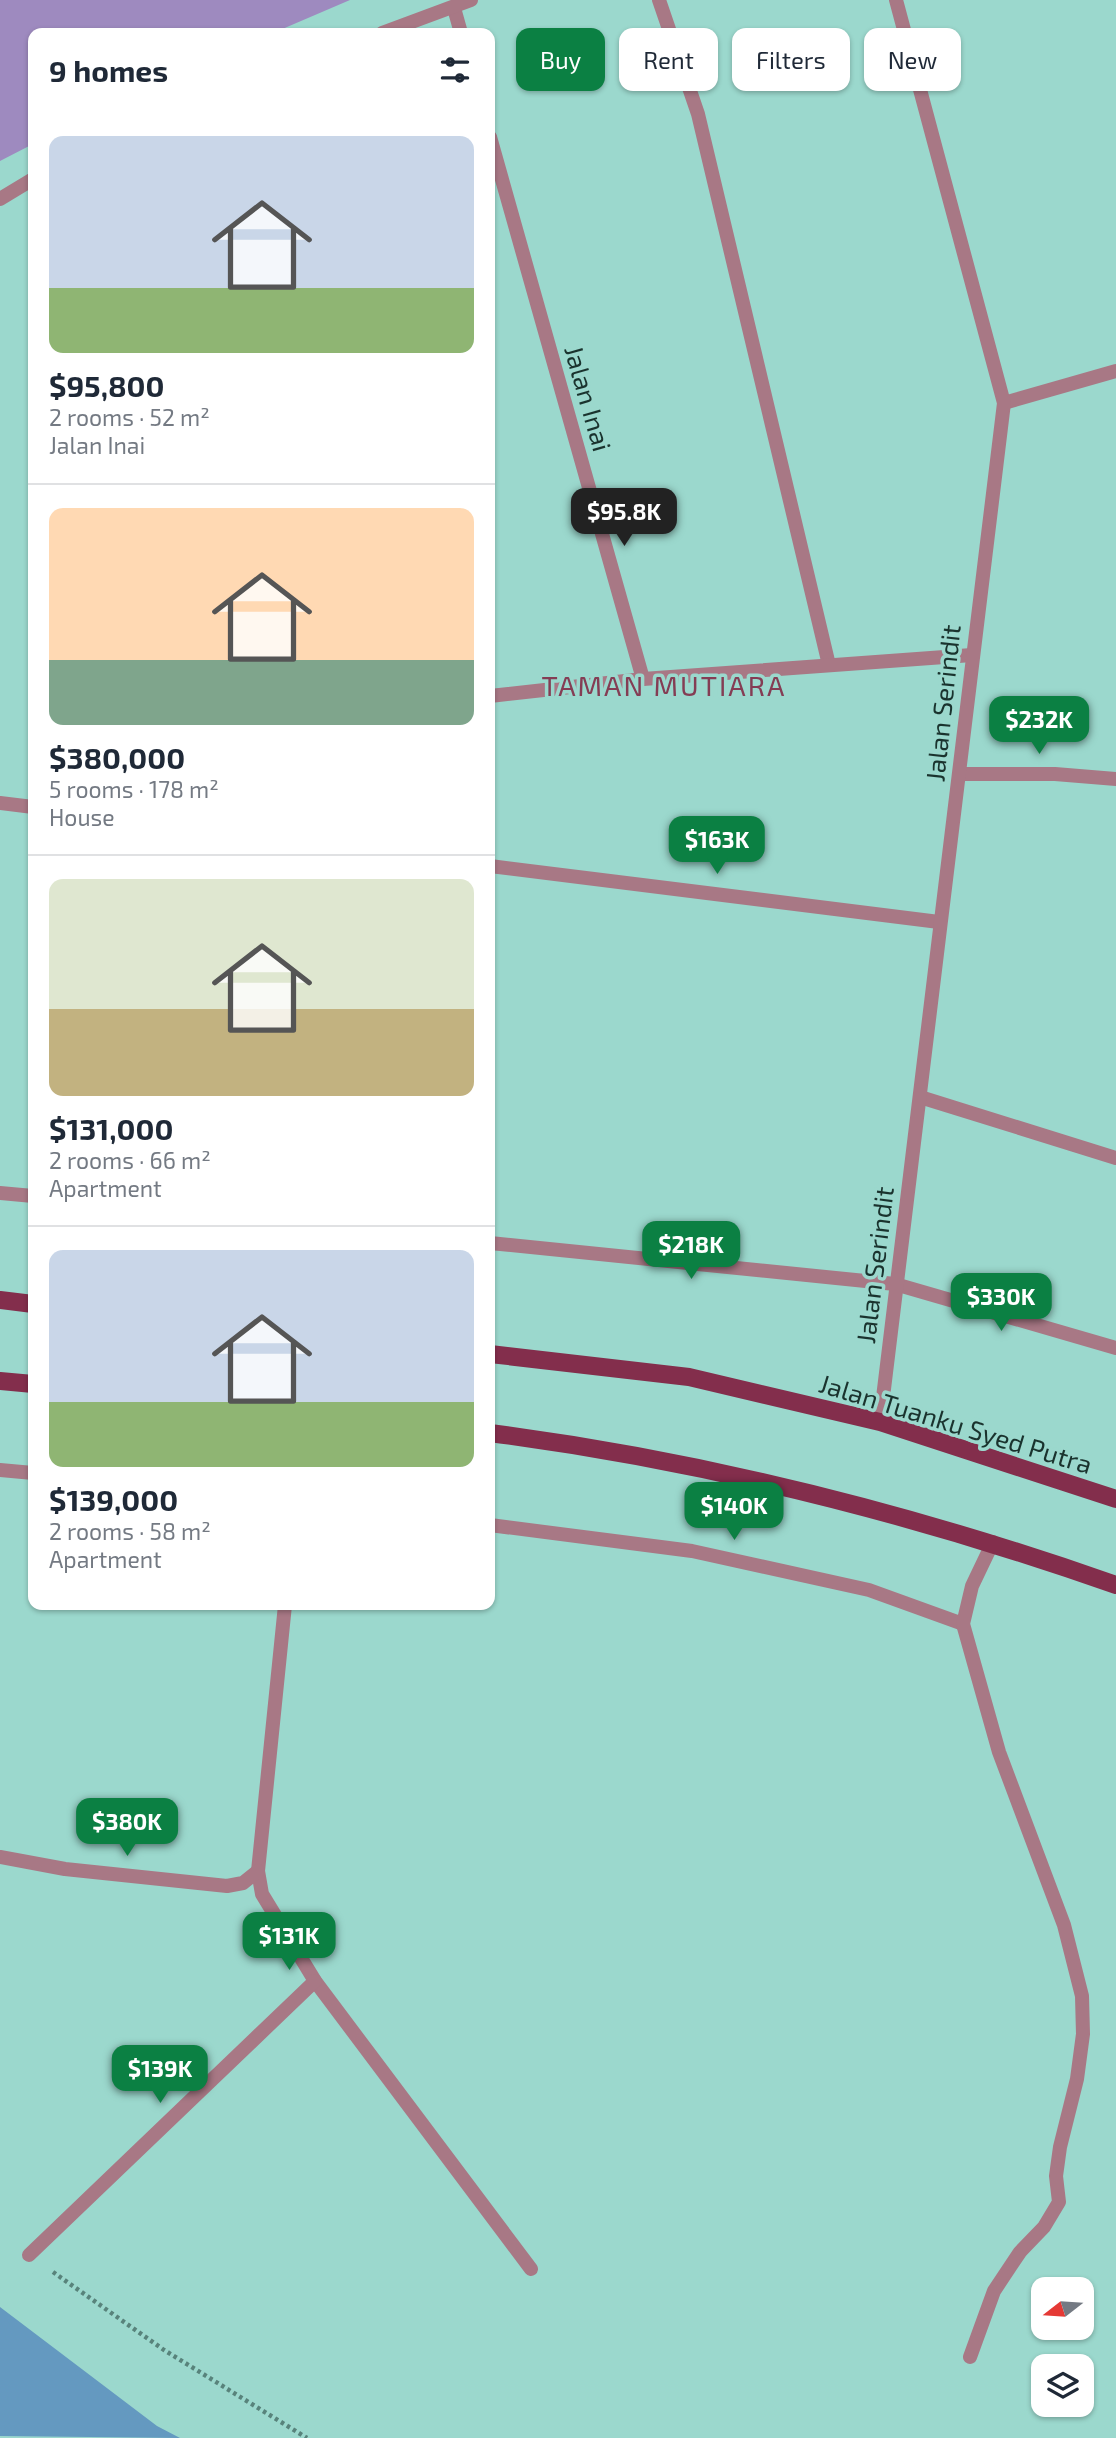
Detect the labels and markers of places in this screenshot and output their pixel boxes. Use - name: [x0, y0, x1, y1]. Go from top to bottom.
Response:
- pin: $95.8K: [567, 489, 681, 548]
- pin: $232K: [990, 696, 1088, 756]
- pin: $163K: [668, 816, 766, 876]
- pin: $218K: [642, 1222, 740, 1281]
- pin: $330K: [952, 1274, 1050, 1333]
- pin: $140K: [685, 1482, 783, 1542]
- pin: $380K: [78, 1798, 176, 1858]
- pin: $131K: [240, 1912, 338, 1972]
- pin: $139K: [111, 2046, 209, 2105]

